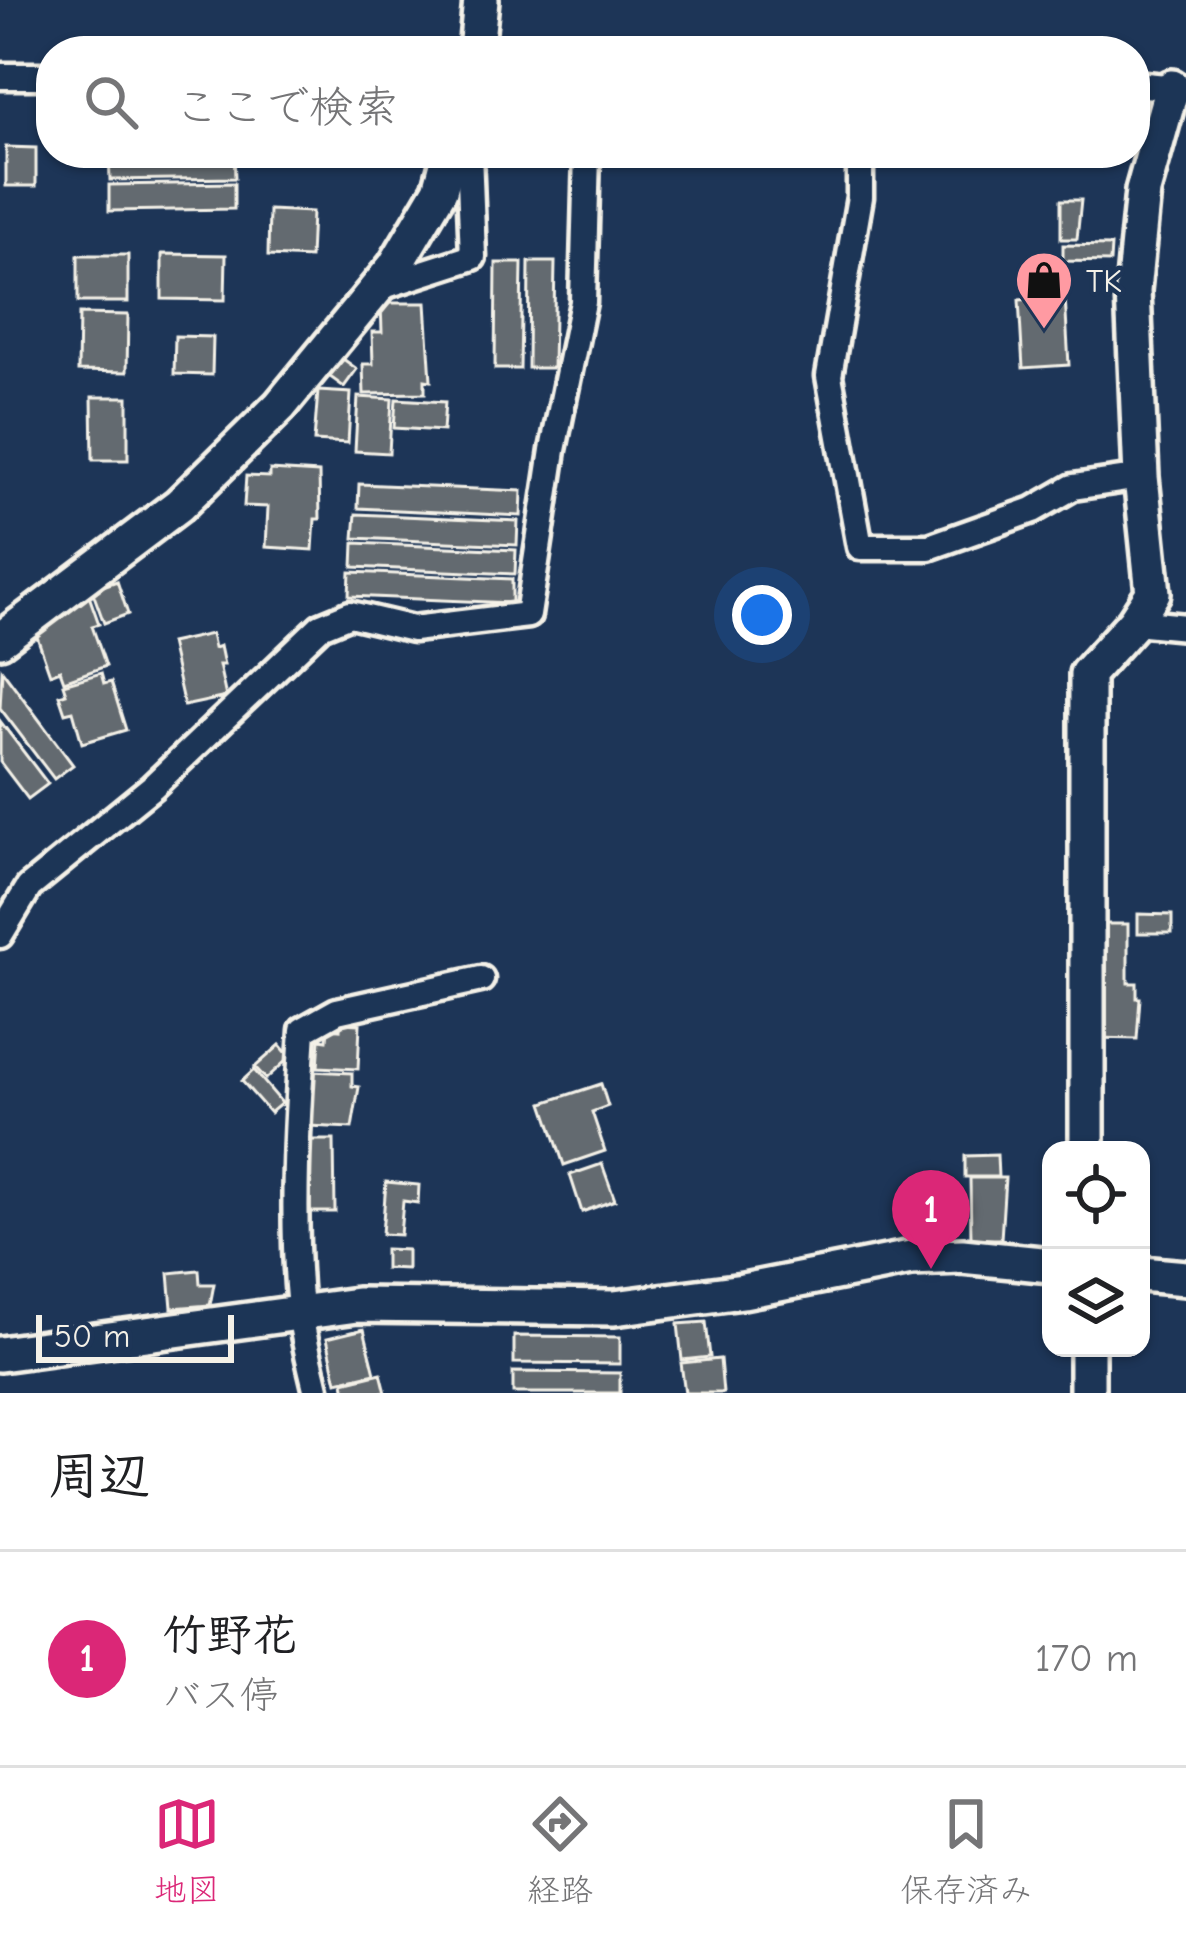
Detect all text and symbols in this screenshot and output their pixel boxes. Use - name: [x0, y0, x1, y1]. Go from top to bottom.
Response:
- search box: [36, 36, 1150, 168]
- icon: search: [78, 69, 144, 135]
- text: ここで検索: [174, 81, 399, 133]
- shop icon: TK: [1013, 249, 1075, 331]
- place label: TK: [1086, 262, 1122, 300]
- your location: [732, 585, 792, 645]
- map controls: [1042, 1141, 1150, 1357]
- button: locate: [1042, 1141, 1150, 1249]
- pin: 1: [892, 1170, 970, 1269]
- button: layers: [1042, 1249, 1150, 1357]
- scale bar: [36, 1309, 234, 1362]
- text: 50 m: [54, 1317, 130, 1355]
- text: 周辺: [48, 1447, 150, 1506]
- text: 竹野花: [162, 1609, 297, 1661]
- text: 1: [79, 1636, 95, 1681]
- text: 170 m: [1035, 1636, 1138, 1681]
- text: バス停: [162, 1673, 279, 1718]
- tab: 地図: [154, 1791, 220, 1911]
- tab: 経路: [527, 1791, 593, 1911]
- tab: 保存済み: [900, 1791, 1032, 1911]

